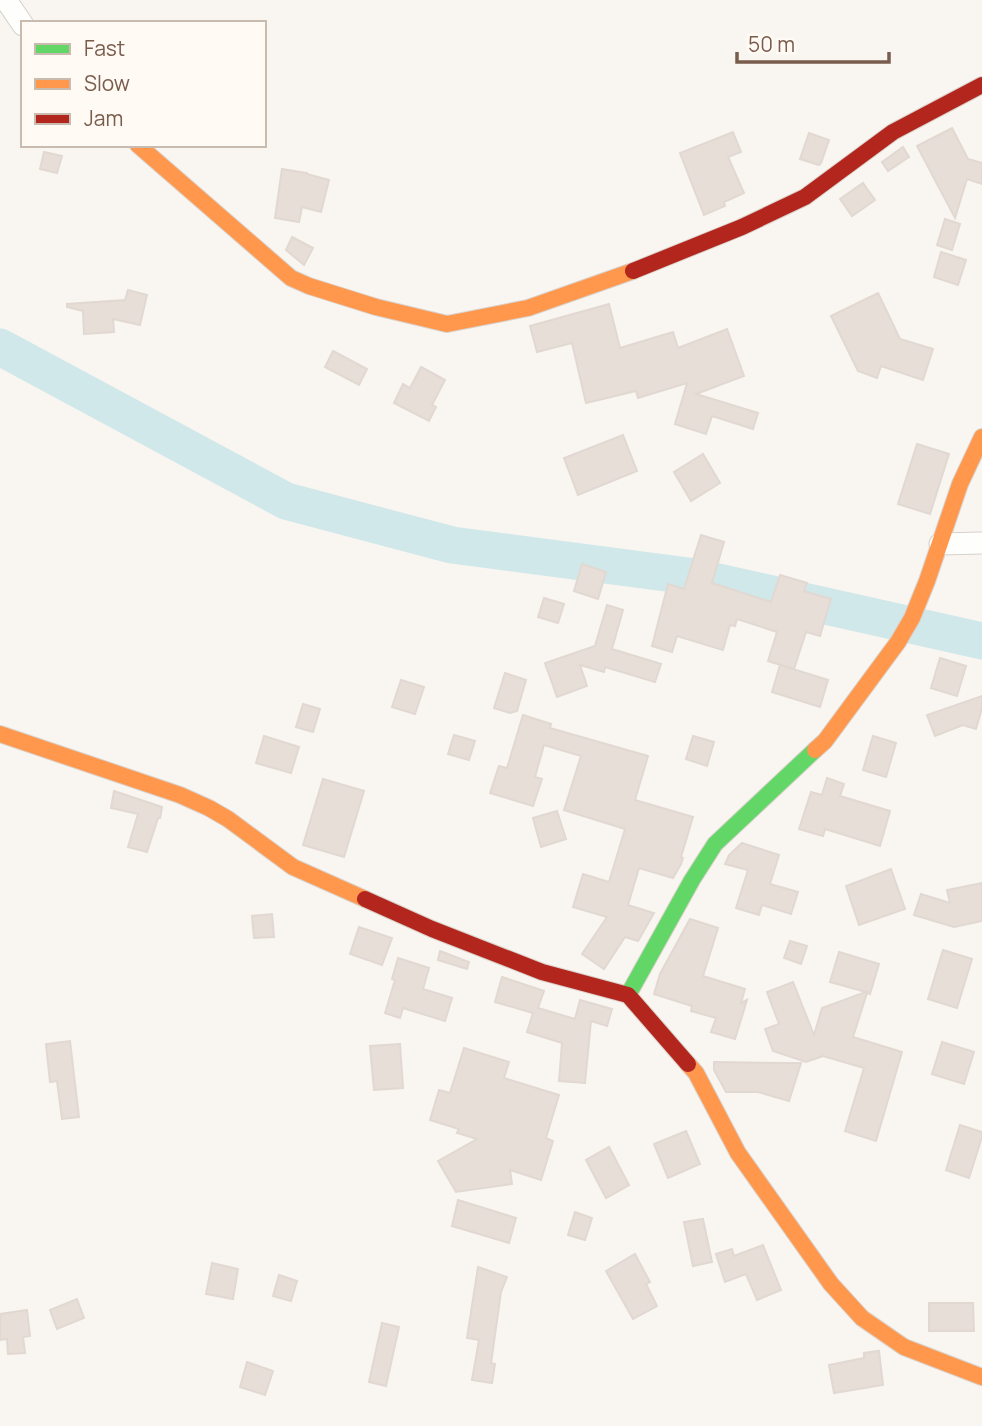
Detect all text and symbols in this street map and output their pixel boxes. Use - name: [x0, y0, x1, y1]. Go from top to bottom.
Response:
- legend: [21, 21, 266, 147]
- scale bar: [737, 21, 889, 65]
- text: 50 m: [748, 30, 795, 58]
- text: Fast: [84, 34, 125, 62]
- text: Slow: [84, 69, 130, 97]
- text: Jam: [84, 104, 123, 132]

